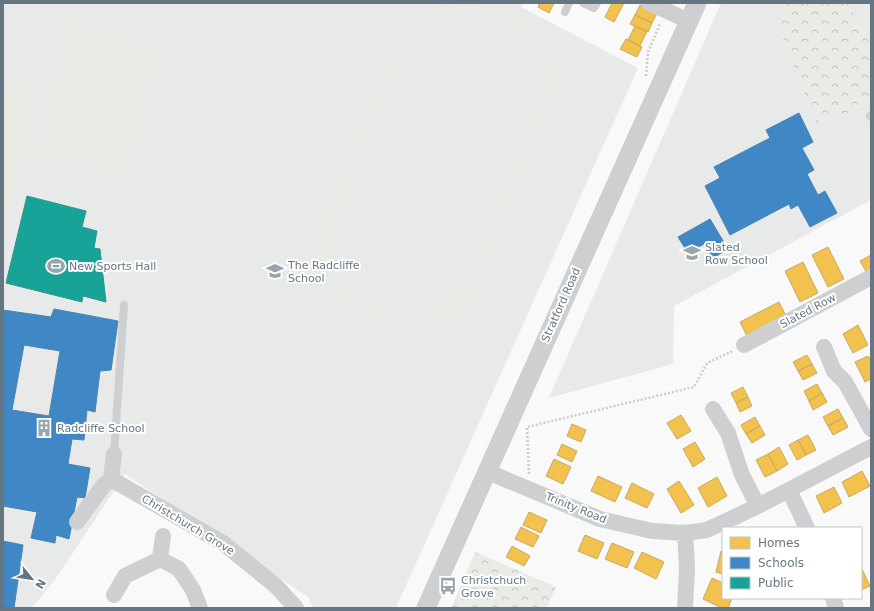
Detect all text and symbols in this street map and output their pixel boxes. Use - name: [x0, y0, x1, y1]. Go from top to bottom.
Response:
- place label: Slated Row School: [705, 241, 768, 267]
- school or university icon: Slated Row School: [682, 243, 702, 263]
- sports icon: New Sports Hall: [46, 256, 66, 276]
- place label: The Radcliffe School: [287, 259, 360, 285]
- place label: New Sports Hall: [69, 260, 156, 273]
- school or university icon: The Radcliffe School: [265, 261, 285, 281]
- street label: Stratford Road: [539, 266, 583, 344]
- street label: Slated Row: [778, 291, 838, 331]
- building icon: Radcliffe School: [34, 418, 54, 438]
- place label: Radcliffe School: [57, 422, 145, 435]
- street label: Trinity Road: [543, 489, 608, 526]
- street label: Christchurch Grove: [139, 492, 237, 558]
- legend: [722, 527, 862, 599]
- text: Homes: [758, 536, 800, 550]
- text: Schools: [758, 556, 804, 570]
- north arrow: [12, 559, 52, 599]
- place label: Christchuch Grove: [461, 574, 526, 600]
- bus stop icon: Christchuch Grove: [438, 576, 458, 596]
- text: Public: [758, 576, 794, 590]
- text: N: [32, 577, 48, 591]

